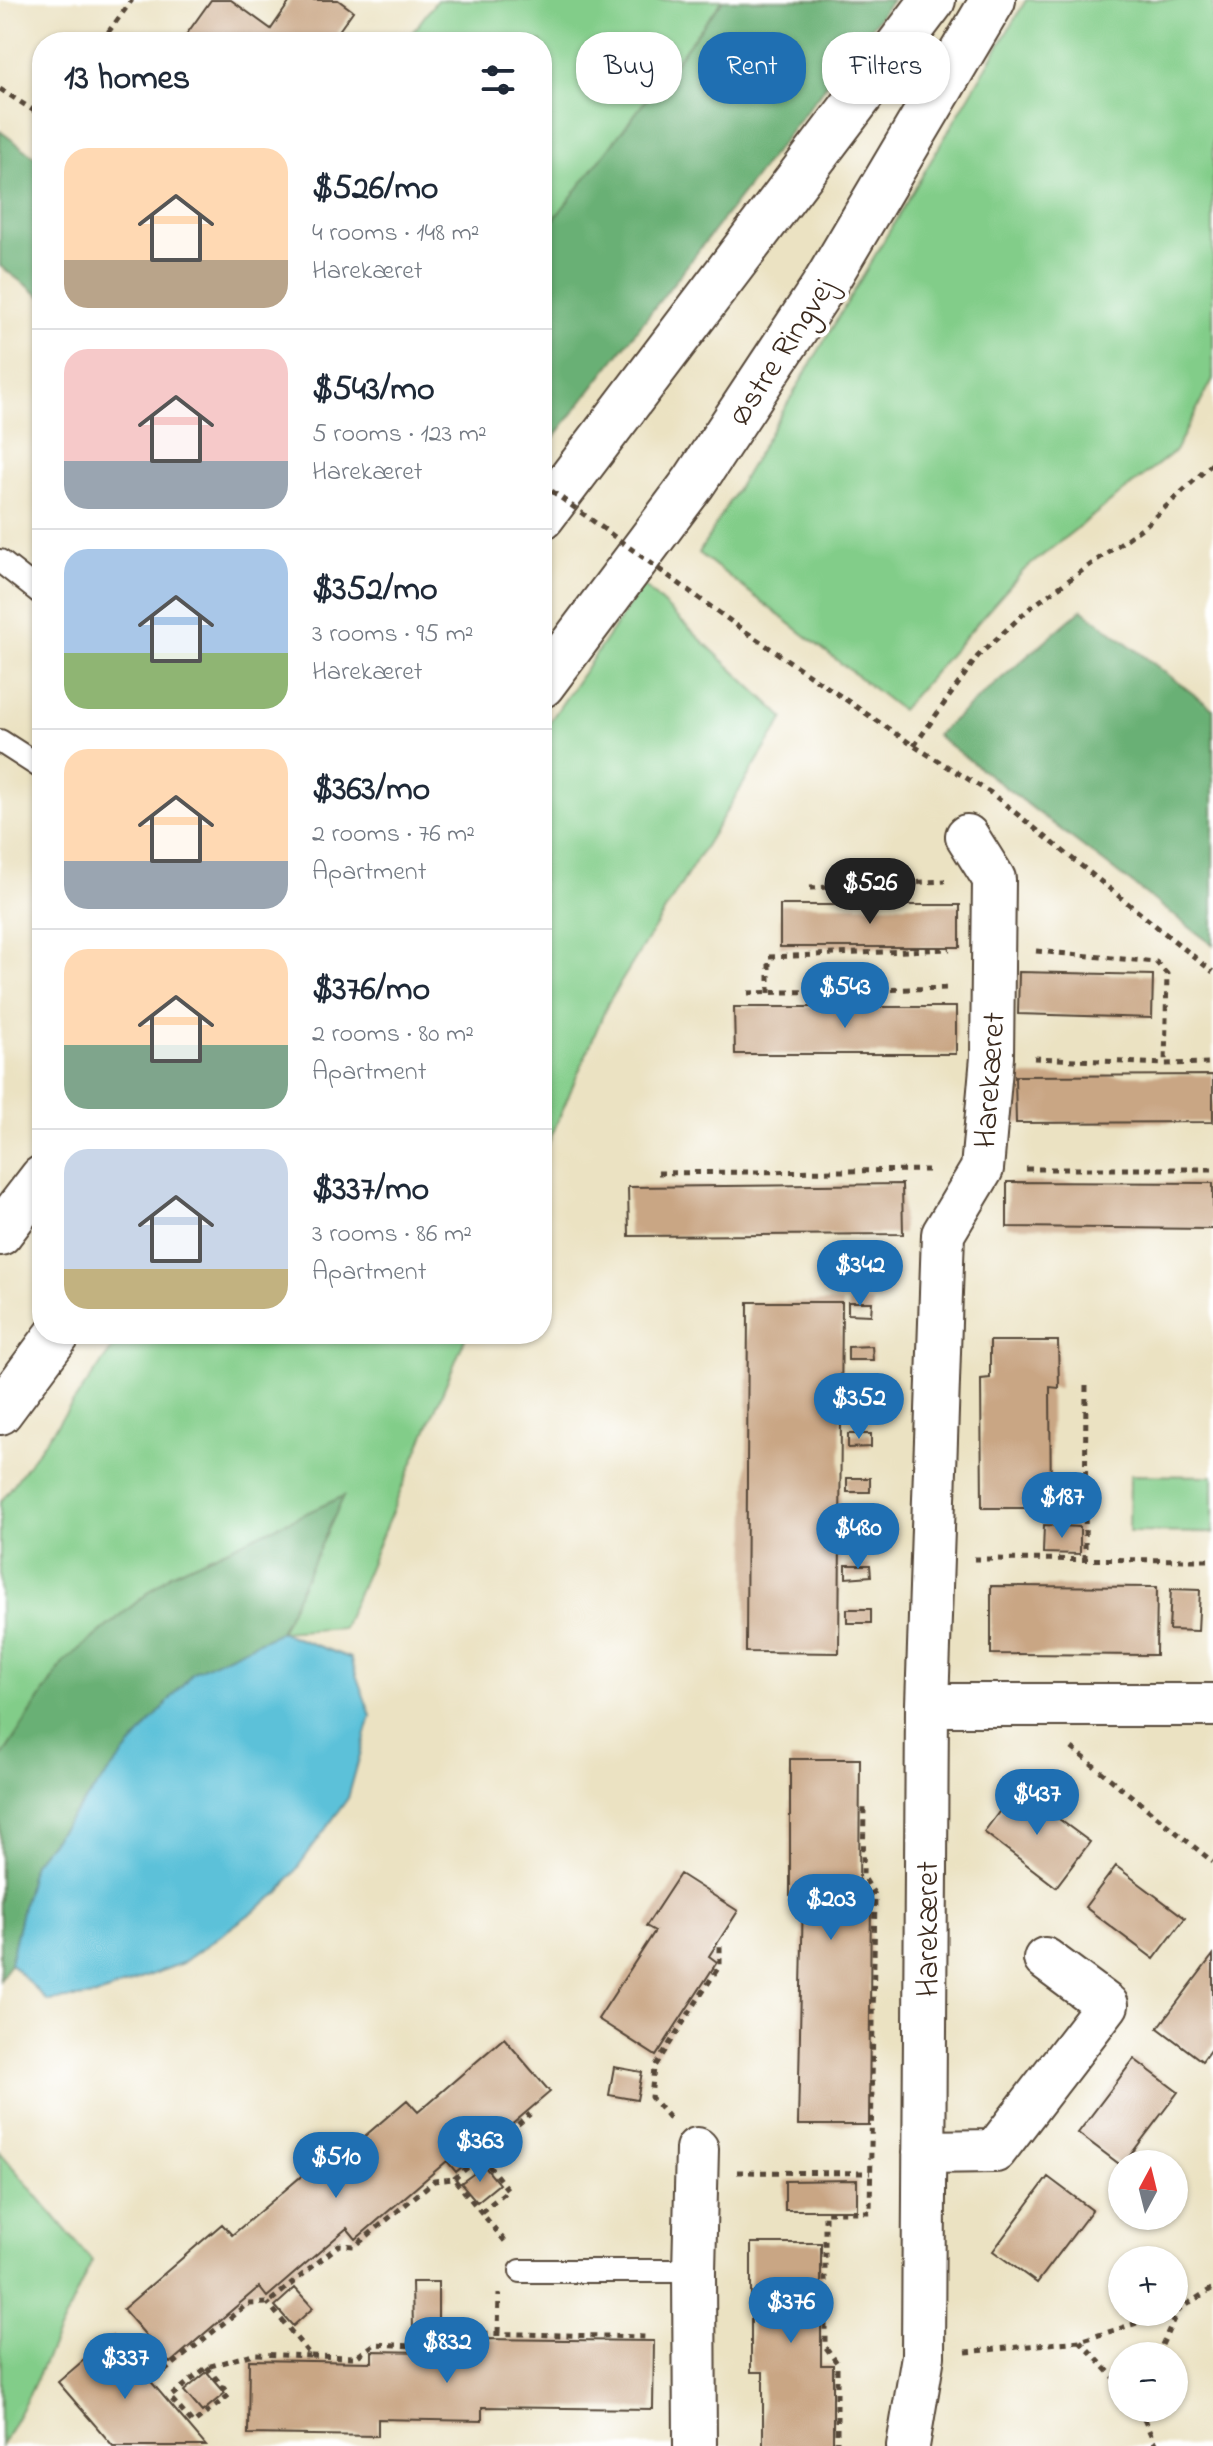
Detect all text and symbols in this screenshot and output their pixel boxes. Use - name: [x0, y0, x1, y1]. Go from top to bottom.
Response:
- chip: Buy: [576, 32, 682, 104]
- chip: Rent: [698, 32, 806, 104]
- chip: Filters: [822, 32, 950, 104]
- text: 13 homes: [64, 55, 190, 105]
- icon: filters: [476, 58, 520, 102]
- text: $526/mo: [312, 165, 438, 215]
- icon: home: [128, 180, 224, 276]
- text: 4 rooms · 148 m²: [312, 215, 479, 253]
- text: Harekæret: [312, 253, 423, 291]
- street label: Østre Ringvej: [717, 269, 849, 436]
- text: $543/mo: [312, 366, 435, 416]
- icon: home: [128, 381, 224, 477]
- text: 5 rooms · 123 m²: [312, 416, 487, 454]
- text: Harekæret: [312, 454, 423, 492]
- text: $352/mo: [312, 566, 438, 616]
- icon: home: [128, 581, 224, 677]
- text: 3 rooms · 95 m²: [312, 616, 473, 654]
- text: Harekæret: [312, 654, 423, 692]
- text: $363/mo: [312, 766, 430, 816]
- icon: home: [128, 781, 224, 877]
- text: 2 rooms · 76 m²: [312, 816, 475, 854]
- text: Apartment: [312, 854, 426, 892]
- pin: $526: [823, 858, 917, 926]
- text: $526: [843, 865, 897, 903]
- pin: $543: [798, 962, 892, 1030]
- text: $376/mo: [312, 966, 430, 1016]
- text: $543: [819, 969, 871, 1007]
- icon: home: [128, 981, 224, 1077]
- street label: Harekæret: [963, 1010, 1020, 1150]
- text: 2 rooms · 80 m²: [312, 1016, 474, 1054]
- text: Apartment: [312, 1054, 426, 1092]
- text: $337/mo: [312, 1166, 429, 1216]
- icon: home: [128, 1181, 224, 1277]
- text: 3 rooms · 86 m²: [312, 1216, 472, 1254]
- pin: $342: [813, 1240, 907, 1308]
- text: $342: [835, 1247, 885, 1285]
- text: Apartment: [312, 1254, 426, 1292]
- pin: $352: [812, 1373, 906, 1441]
- text: $352: [832, 1380, 886, 1418]
- pin: $187: [1015, 1472, 1109, 1540]
- text: $187: [1040, 1479, 1084, 1517]
- pin: $480: [811, 1503, 905, 1571]
- text: $480: [834, 1510, 882, 1548]
- pin: $437: [990, 1769, 1084, 1837]
- text: $437: [1013, 1776, 1061, 1814]
- street label: Harekæret: [906, 1861, 953, 1997]
- pin: $203: [784, 1874, 878, 1942]
- text: $203: [806, 1881, 856, 1919]
- pin: $363: [433, 2116, 527, 2184]
- text: $363: [456, 2123, 504, 2161]
- pin: $510: [289, 2132, 383, 2200]
- text: $510: [311, 2139, 361, 2177]
- north arrow: [1108, 2150, 1188, 2230]
- map controls: [1108, 2150, 1188, 2422]
- button: +: [1108, 2246, 1188, 2326]
- pin: $376: [744, 2277, 838, 2345]
- text: $376: [767, 2284, 815, 2322]
- pin: $832: [400, 2317, 494, 2385]
- text: $832: [422, 2324, 472, 2362]
- pin: $337: [78, 2333, 172, 2401]
- text: $337: [101, 2340, 149, 2378]
- button: −: [1108, 2342, 1188, 2422]

